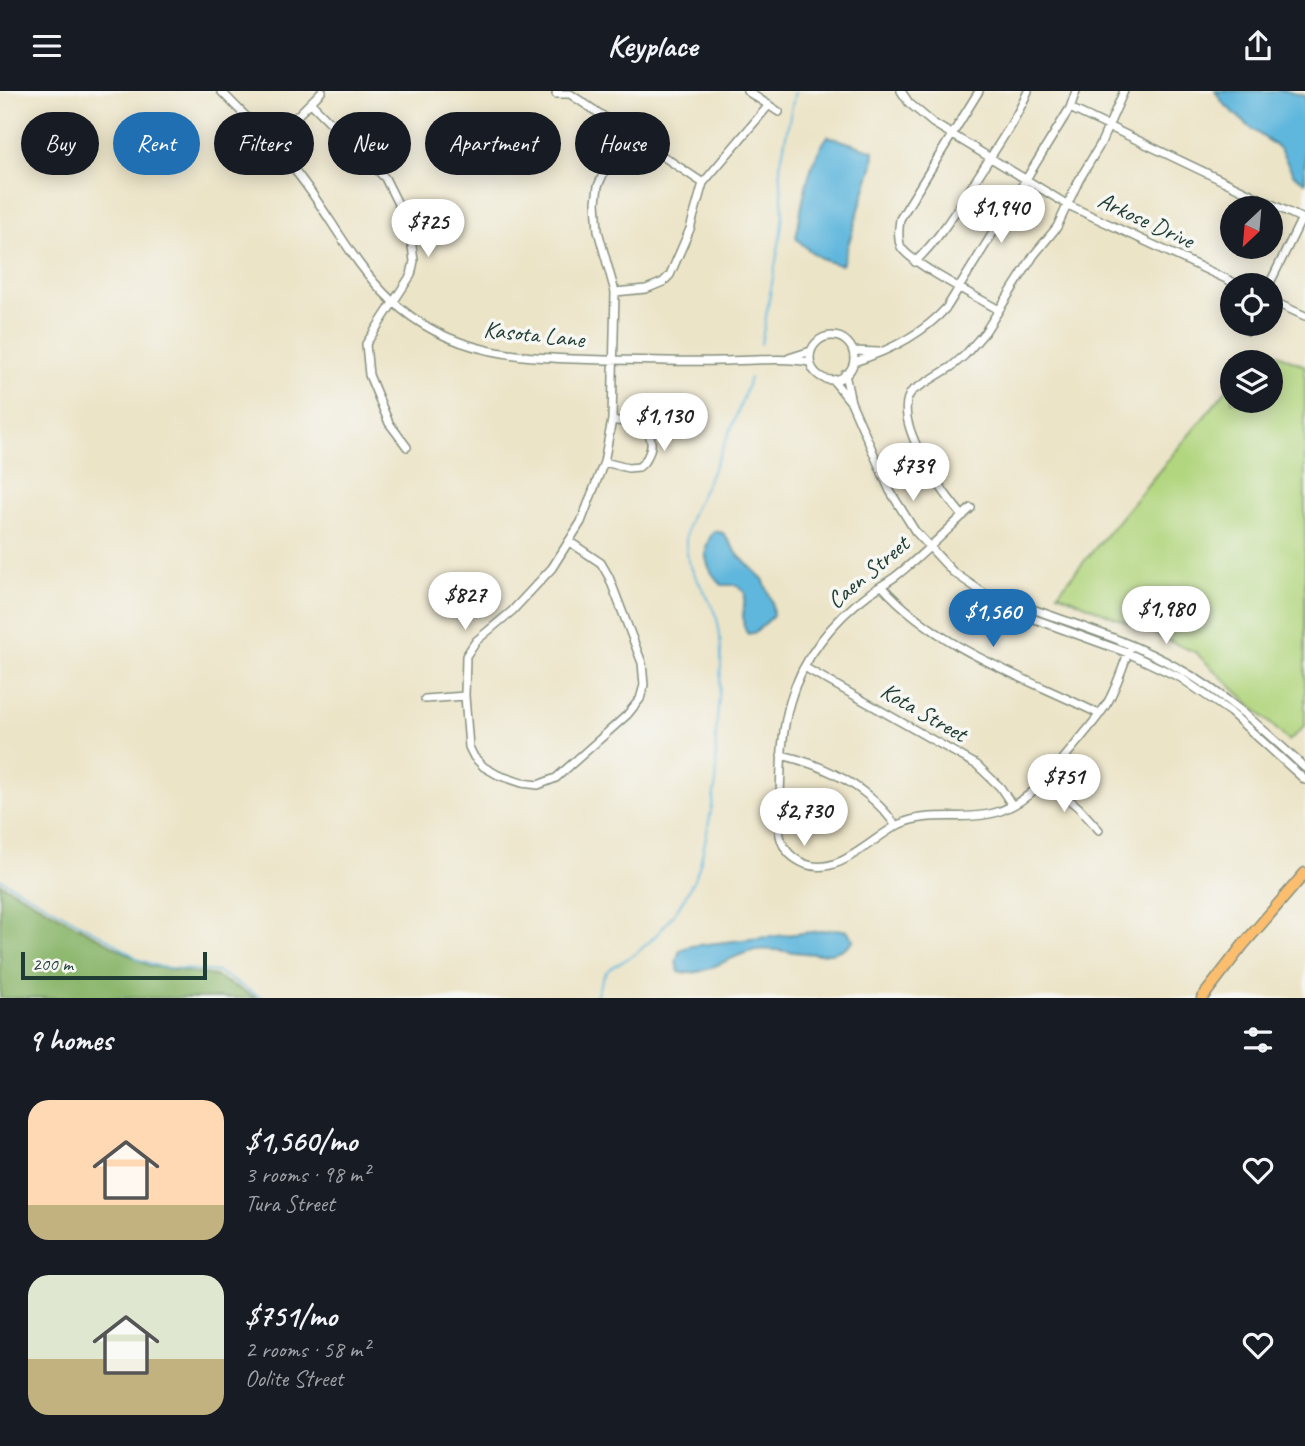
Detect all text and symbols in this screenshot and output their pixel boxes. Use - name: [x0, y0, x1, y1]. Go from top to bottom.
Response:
- text: Keyplace: [608, 25, 697, 66]
- icon: menu: [28, 27, 66, 65]
- icon: share: [1239, 27, 1277, 65]
- chip: Buy: [21, 112, 99, 175]
- chip: Rent: [113, 112, 200, 175]
- chip: Filters: [214, 112, 314, 175]
- chip: New: [328, 112, 411, 175]
- chip: Apartment: [425, 112, 561, 175]
- chip: House: [575, 112, 670, 175]
- pin: $1,940: [944, 185, 1058, 245]
- street label: Arkose Drive: [1093, 185, 1201, 256]
- text: $1,940: [973, 193, 1029, 222]
- north arrow: [1220, 196, 1283, 259]
- map controls: [1220, 196, 1283, 413]
- pin: $725: [387, 199, 469, 259]
- text: $725: [408, 207, 448, 236]
- button: locate: [1220, 273, 1283, 336]
- street label: Kasota Lane: [482, 314, 588, 354]
- button: layers: [1220, 350, 1283, 413]
- pin: $1,130: [607, 393, 721, 453]
- text: $1,130: [636, 401, 692, 430]
- pin: $739: [872, 443, 954, 503]
- text: $739: [892, 451, 934, 480]
- street label: Caen Street: [821, 528, 917, 615]
- pin: $827: [424, 573, 506, 632]
- text: $827: [444, 580, 486, 609]
- pin: $1,980: [1109, 587, 1223, 646]
- pin: $1,560: [936, 589, 1050, 649]
- text: $1,980: [1138, 594, 1194, 623]
- text: $1,560: [965, 597, 1021, 626]
- street label: Kota Street: [876, 675, 974, 750]
- pin: $751: [1023, 755, 1105, 814]
- text: $751: [1044, 762, 1084, 791]
- pin: $2,730: [747, 789, 861, 848]
- text: $2,730: [776, 796, 832, 825]
- scale bar: [21, 949, 206, 981]
- text: 200 m: [32, 952, 73, 976]
- text: 9 homes: [28, 1021, 112, 1059]
- icon: filters: [1239, 1021, 1277, 1059]
- text: $1,560/mo: [245, 1122, 357, 1160]
- icon: home: [84, 1128, 168, 1212]
- icon: heart: [1239, 1151, 1277, 1189]
- text: 3 rooms · 98 m²: [245, 1160, 369, 1189]
- text: Tura Street: [245, 1189, 335, 1218]
- text: $751/mo: [245, 1297, 337, 1335]
- icon: home: [84, 1303, 168, 1387]
- icon: heart: [1239, 1326, 1277, 1364]
- text: 2 rooms · 58 m²: [245, 1335, 369, 1364]
- text: Oolite Street: [245, 1364, 343, 1393]

